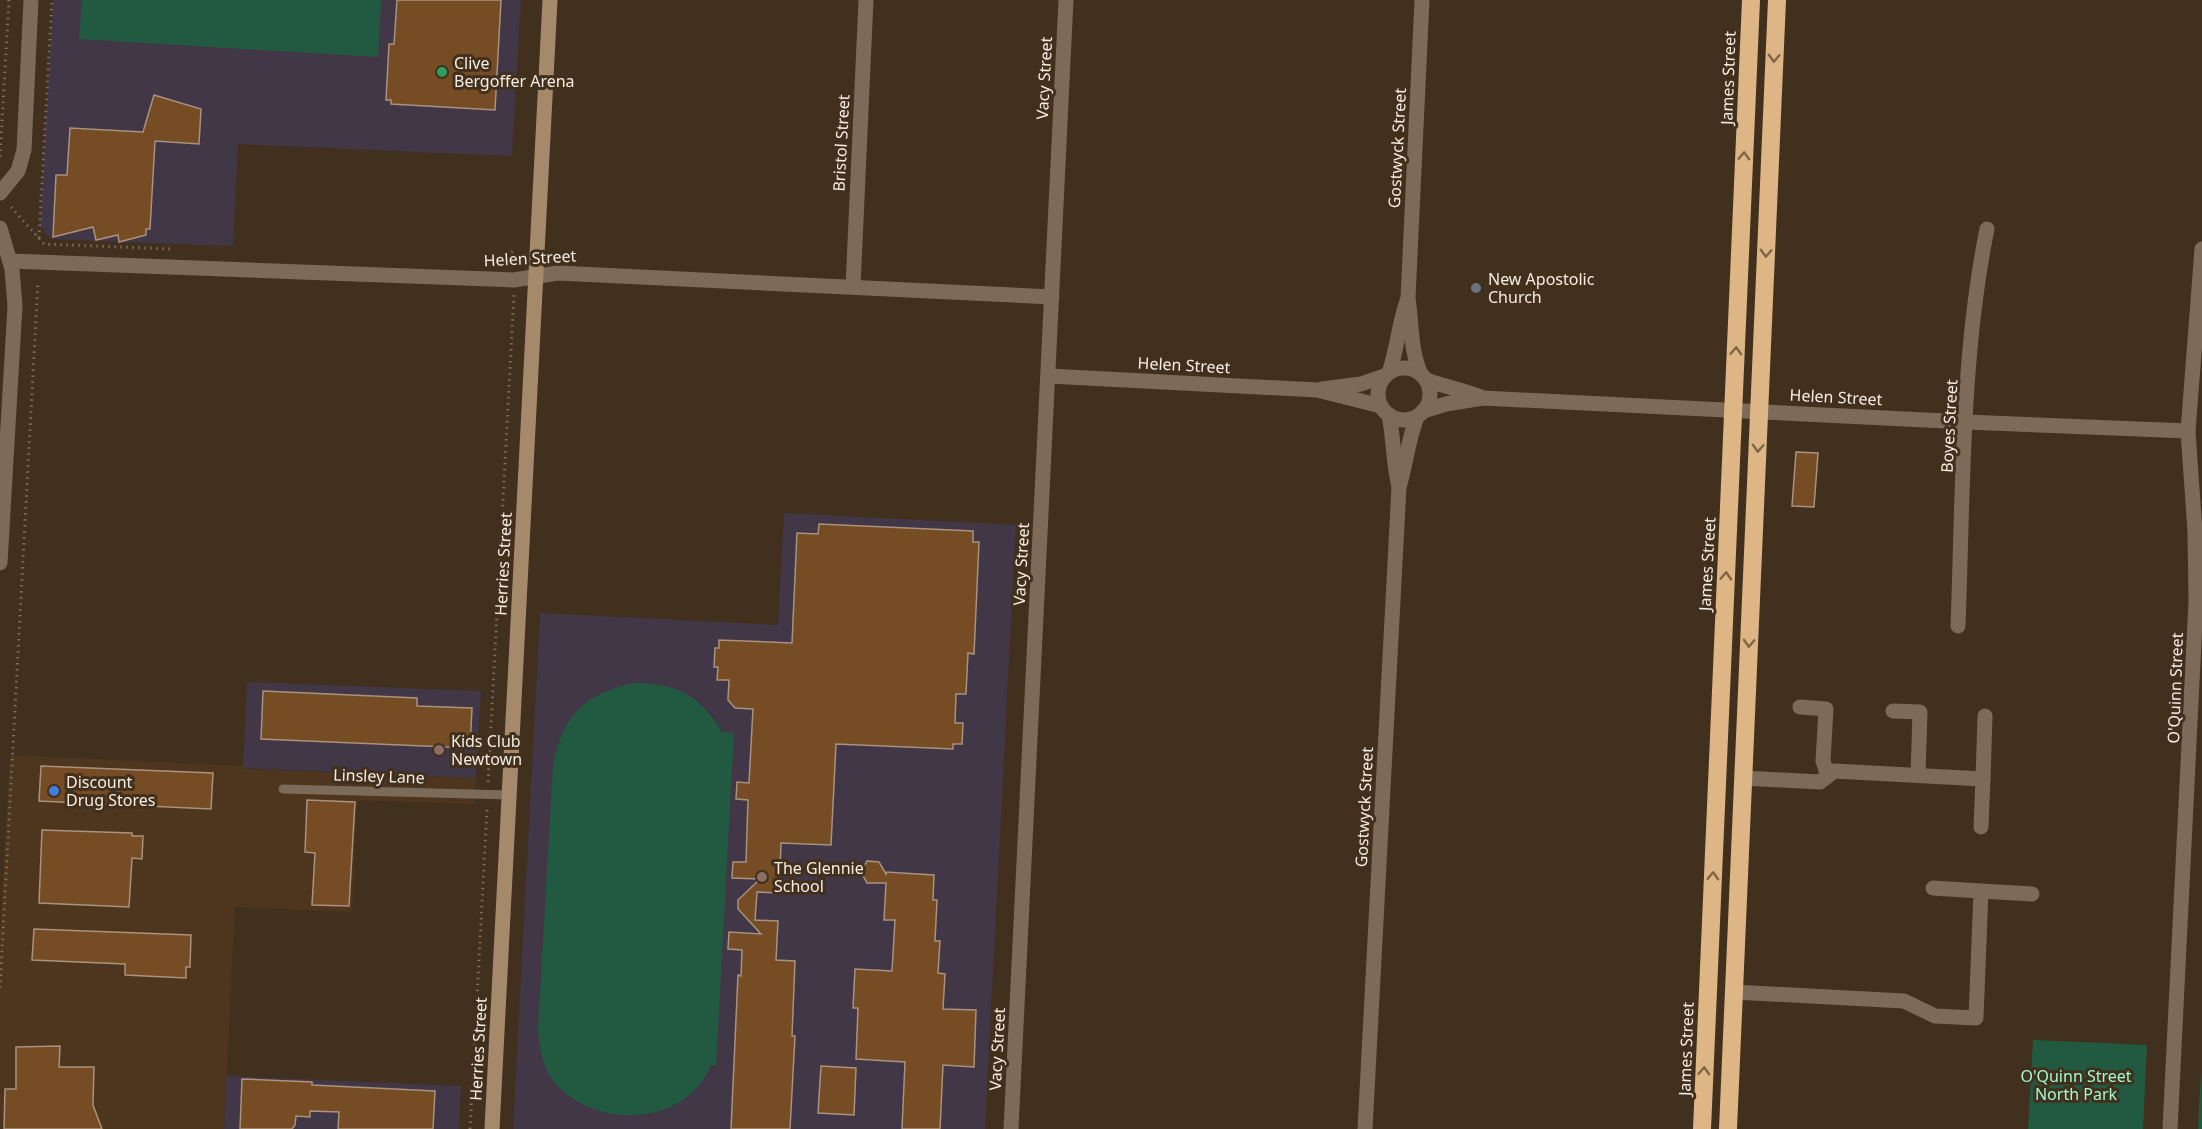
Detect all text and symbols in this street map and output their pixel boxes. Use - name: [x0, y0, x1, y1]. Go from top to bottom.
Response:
- street label: James Street: [1715, 31, 1741, 127]
- street label: Vacy Street: [1031, 36, 1057, 120]
- place label: Clive Bergoffer Arena: [454, 52, 575, 92]
- one-way arrow: [1768, 54, 1781, 63]
- marker: Clive Bergoffer Arena: [435, 65, 449, 79]
- street label: Gostwyck Street: [1383, 87, 1411, 209]
- street label: Bristol Street: [827, 94, 855, 192]
- one-way arrow: [1738, 151, 1751, 160]
- street label: Helen Street: [483, 245, 577, 271]
- one-way arrow: [1760, 249, 1773, 258]
- place label: New Apostolic Church: [1488, 268, 1595, 308]
- marker: New Apostolic Church: [1469, 281, 1483, 295]
- one-way arrow: [1730, 346, 1743, 355]
- street label: Helen Street: [1137, 352, 1231, 378]
- street label: Boyes Street: [1936, 379, 1962, 473]
- street label: Helen Street: [1789, 384, 1883, 410]
- one-way arrow: [1752, 444, 1764, 453]
- street label: Herries Street: [489, 511, 517, 616]
- street label: James Street: [1693, 516, 1720, 613]
- street label: Vacy Street: [1008, 522, 1034, 606]
- one-way arrow: [1720, 572, 1732, 581]
- street label: O'Quinn Street: [2162, 632, 2188, 744]
- one-way arrow: [1743, 638, 1756, 647]
- place label: Kids Club Newtown: [451, 730, 522, 770]
- marker: Kids Club Newtown: [432, 743, 446, 757]
- street label: Gostwyck Street: [1350, 746, 1378, 868]
- street label: Linsley Lane: [333, 763, 425, 789]
- place label: Discount Drug Stores: [66, 771, 155, 811]
- marker: Discount Drug Stores: [47, 784, 61, 798]
- place label: The Glennie School: [774, 857, 864, 897]
- marker: The Glennie School: [755, 870, 769, 884]
- one-way arrow: [1706, 871, 1719, 880]
- street label: Herries Street: [464, 996, 492, 1101]
- street label: James Street: [1673, 1002, 1699, 1098]
- street label: Vacy Street: [984, 1007, 1010, 1091]
- park label: O'Quinn Street North Park: [2020, 1065, 2132, 1105]
- one-way arrow: [1698, 1066, 1711, 1075]

